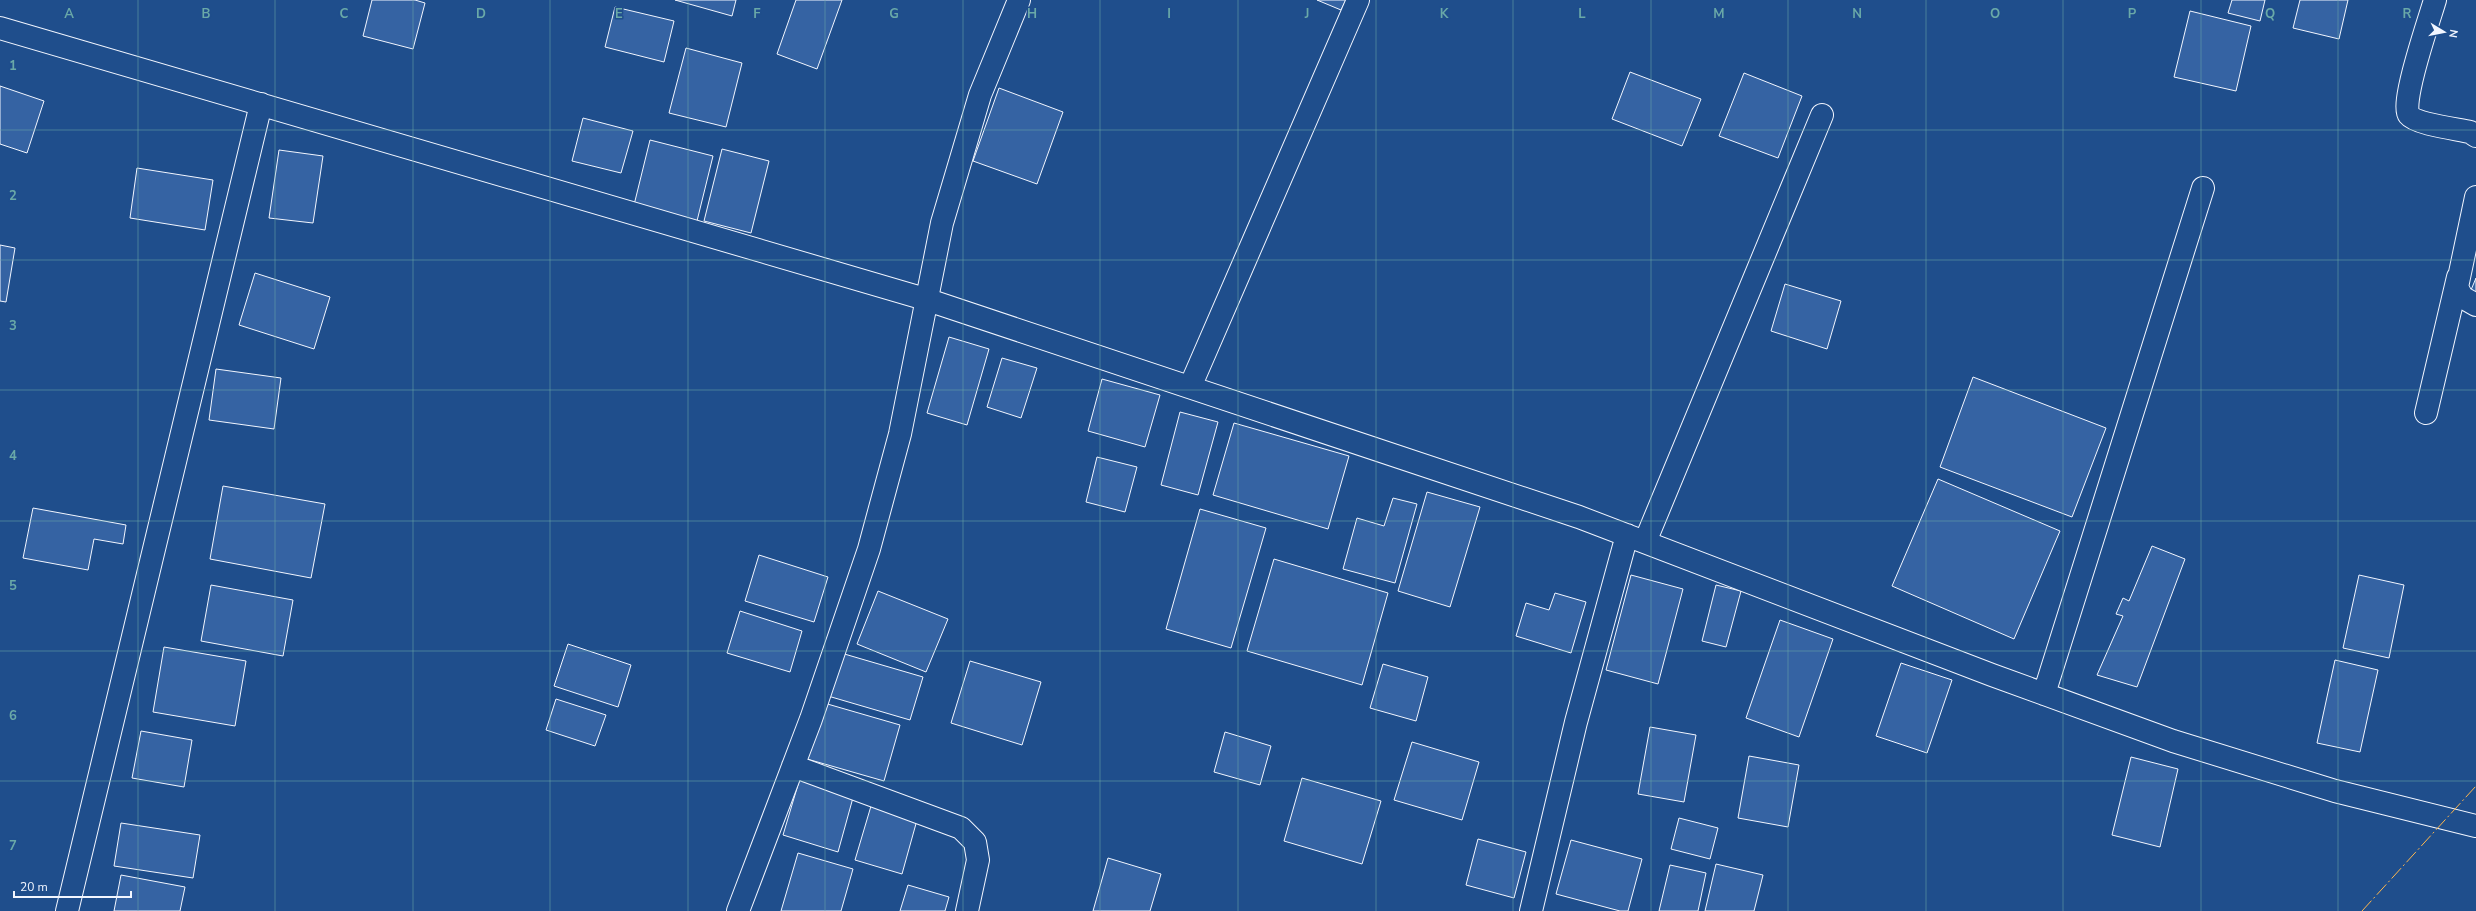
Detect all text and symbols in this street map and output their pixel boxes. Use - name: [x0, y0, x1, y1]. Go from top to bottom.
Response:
- text: A: [64, 5, 74, 23]
- text: B: [202, 5, 211, 23]
- text: C: [340, 5, 349, 23]
- text: D: [476, 5, 486, 23]
- text: E: [615, 5, 623, 23]
- text: F: [753, 5, 761, 23]
- text: G: [889, 5, 899, 23]
- text: H: [1027, 5, 1037, 23]
- text: I: [1167, 5, 1171, 23]
- text: J: [1304, 5, 1309, 23]
- text: K: [1440, 5, 1449, 23]
- text: L: [1578, 5, 1586, 23]
- text: M: [1713, 5, 1725, 23]
- text: N: [1852, 5, 1862, 23]
- text: O: [1990, 5, 2000, 23]
- text: P: [2128, 5, 2137, 23]
- text: Q: [2265, 5, 2275, 23]
- text: R: [2403, 5, 2412, 23]
- north arrow: [2424, 12, 2464, 52]
- text: N: [2445, 28, 2461, 39]
- text: 1: [9, 57, 17, 75]
- text: 2: [9, 187, 17, 205]
- text: 3: [9, 317, 17, 335]
- text: 4: [9, 447, 17, 465]
- text: 5: [9, 577, 17, 595]
- text: 6: [9, 707, 17, 725]
- text: 7: [9, 837, 17, 855]
- scale bar: [14, 873, 131, 899]
- text: 20 m: [20, 879, 48, 895]

